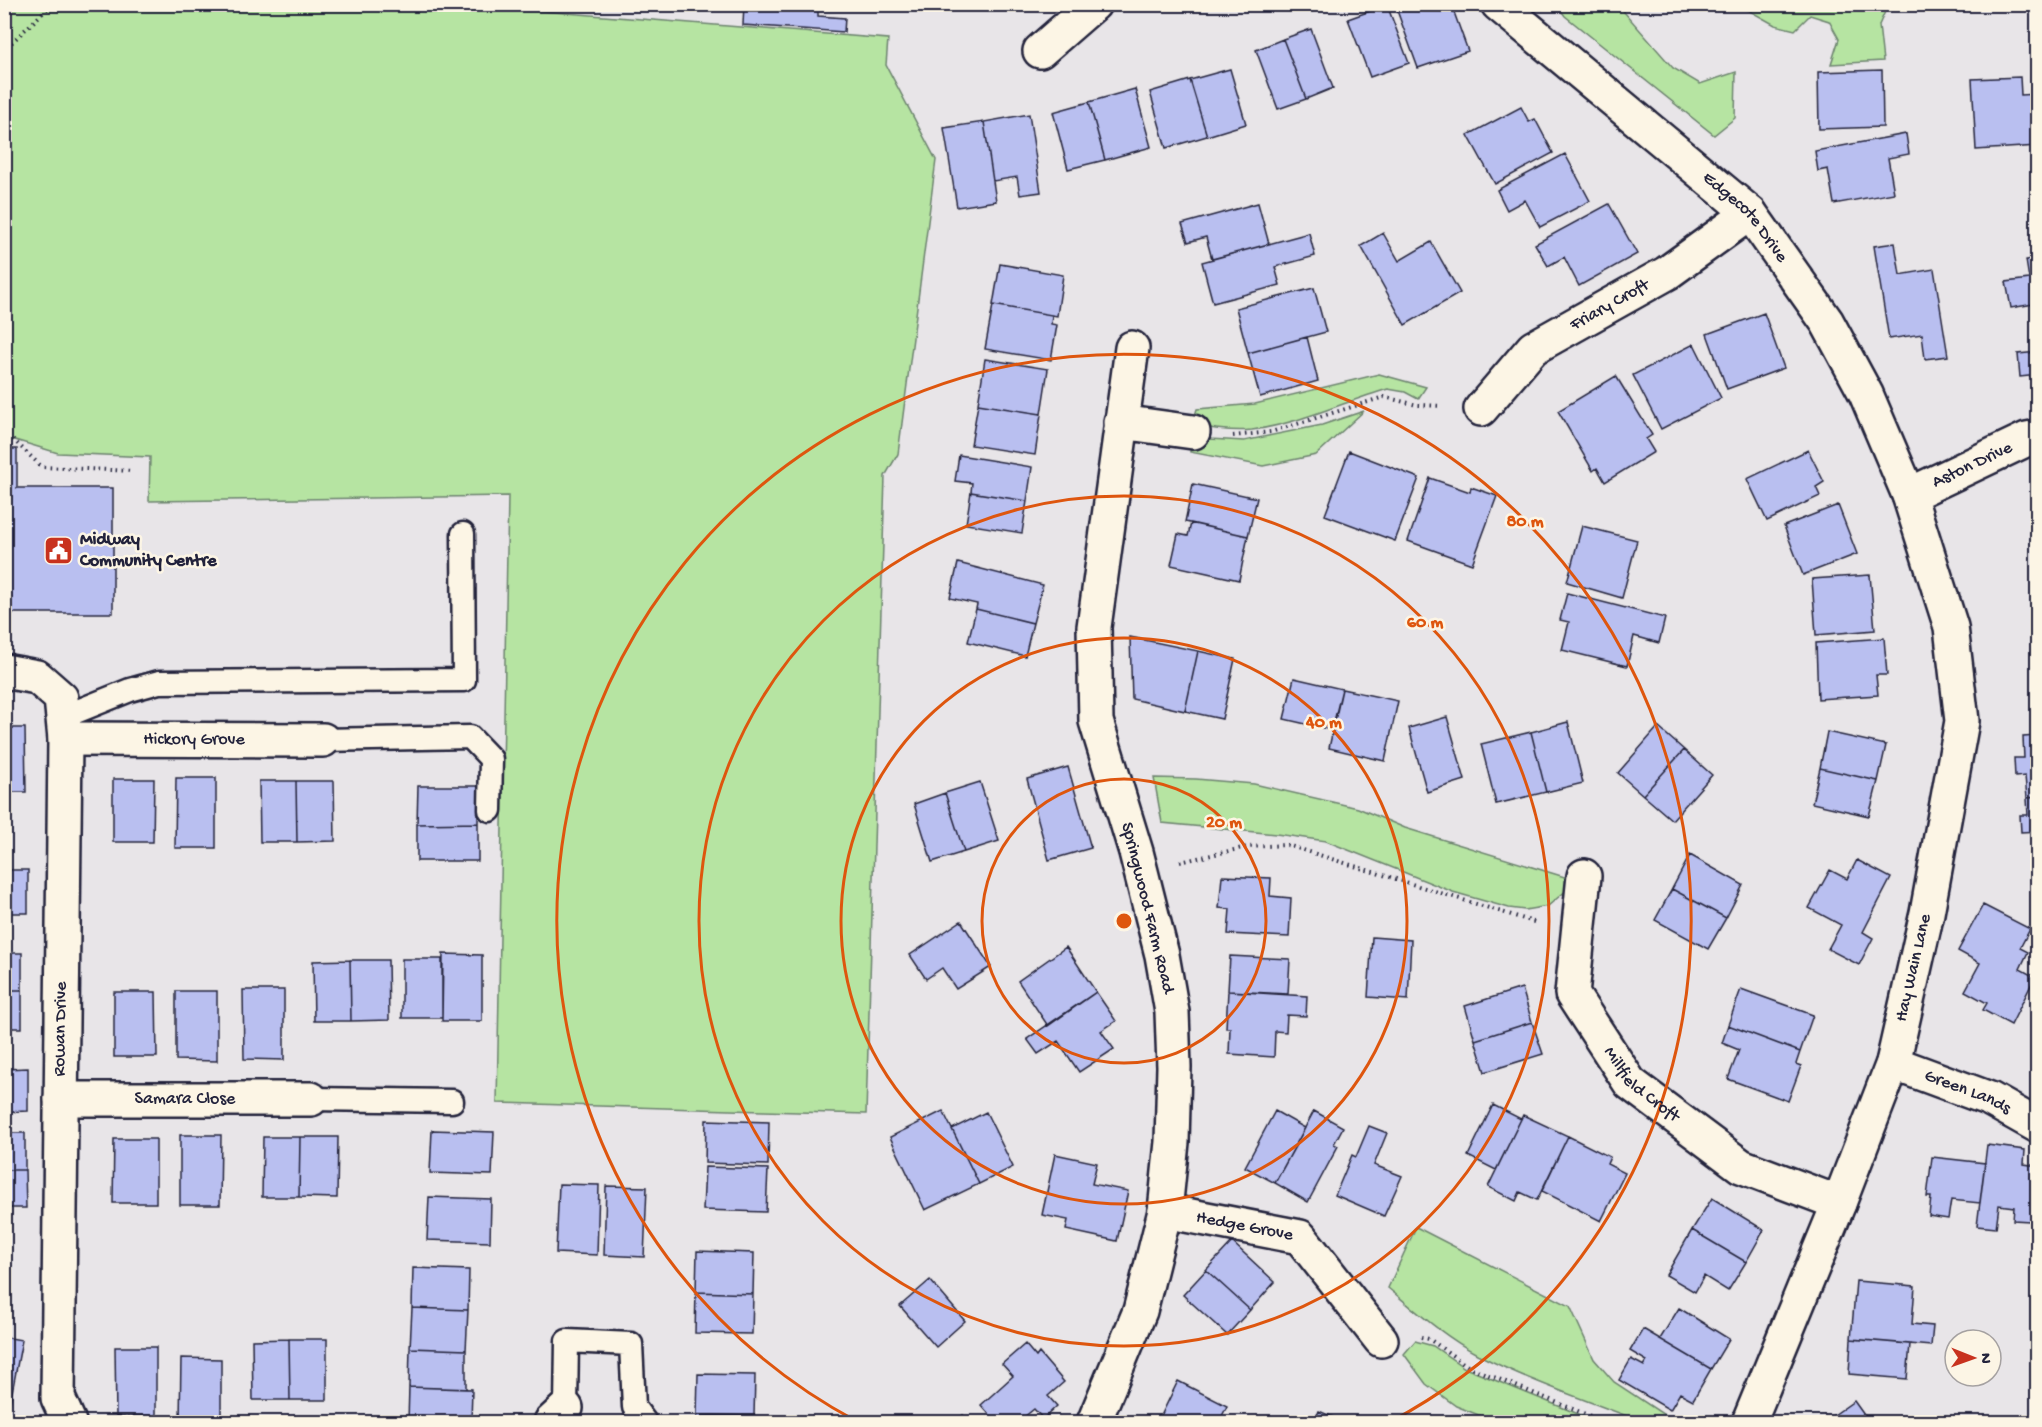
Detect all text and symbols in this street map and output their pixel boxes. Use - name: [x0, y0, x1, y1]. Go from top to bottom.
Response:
- street label: Edgecote Drive: [1698, 167, 1792, 267]
- street label: Friary Croft: [1566, 274, 1654, 336]
- street label: Aston Drive: [1929, 437, 2016, 493]
- text: 80 m: [1506, 512, 1544, 533]
- place label: Midway Community Centre: [79, 530, 217, 572]
- public building icon: Midway Community Centre: [43, 534, 75, 566]
- text: 60 m: [1407, 613, 1443, 634]
- text: 40 m: [1305, 713, 1342, 734]
- street label: Hickory Grove: [143, 729, 245, 750]
- text: 20 m: [1206, 813, 1242, 834]
- street label: Springwood Farm Road: [1116, 820, 1179, 997]
- centre of rings: [1114, 911, 1134, 931]
- street label: Hay Wain Lane: [1891, 911, 1937, 1024]
- street label: Rowan Drive: [50, 981, 72, 1077]
- street label: Millfield Croft: [1599, 1043, 1685, 1128]
- street label: Green Lands: [1921, 1065, 2016, 1120]
- street label: Samara Close: [135, 1089, 236, 1110]
- street label: Hedge Grove: [1194, 1207, 1295, 1246]
- north arrow: [1943, 1328, 2003, 1388]
- text: N: [1975, 1353, 1994, 1364]

